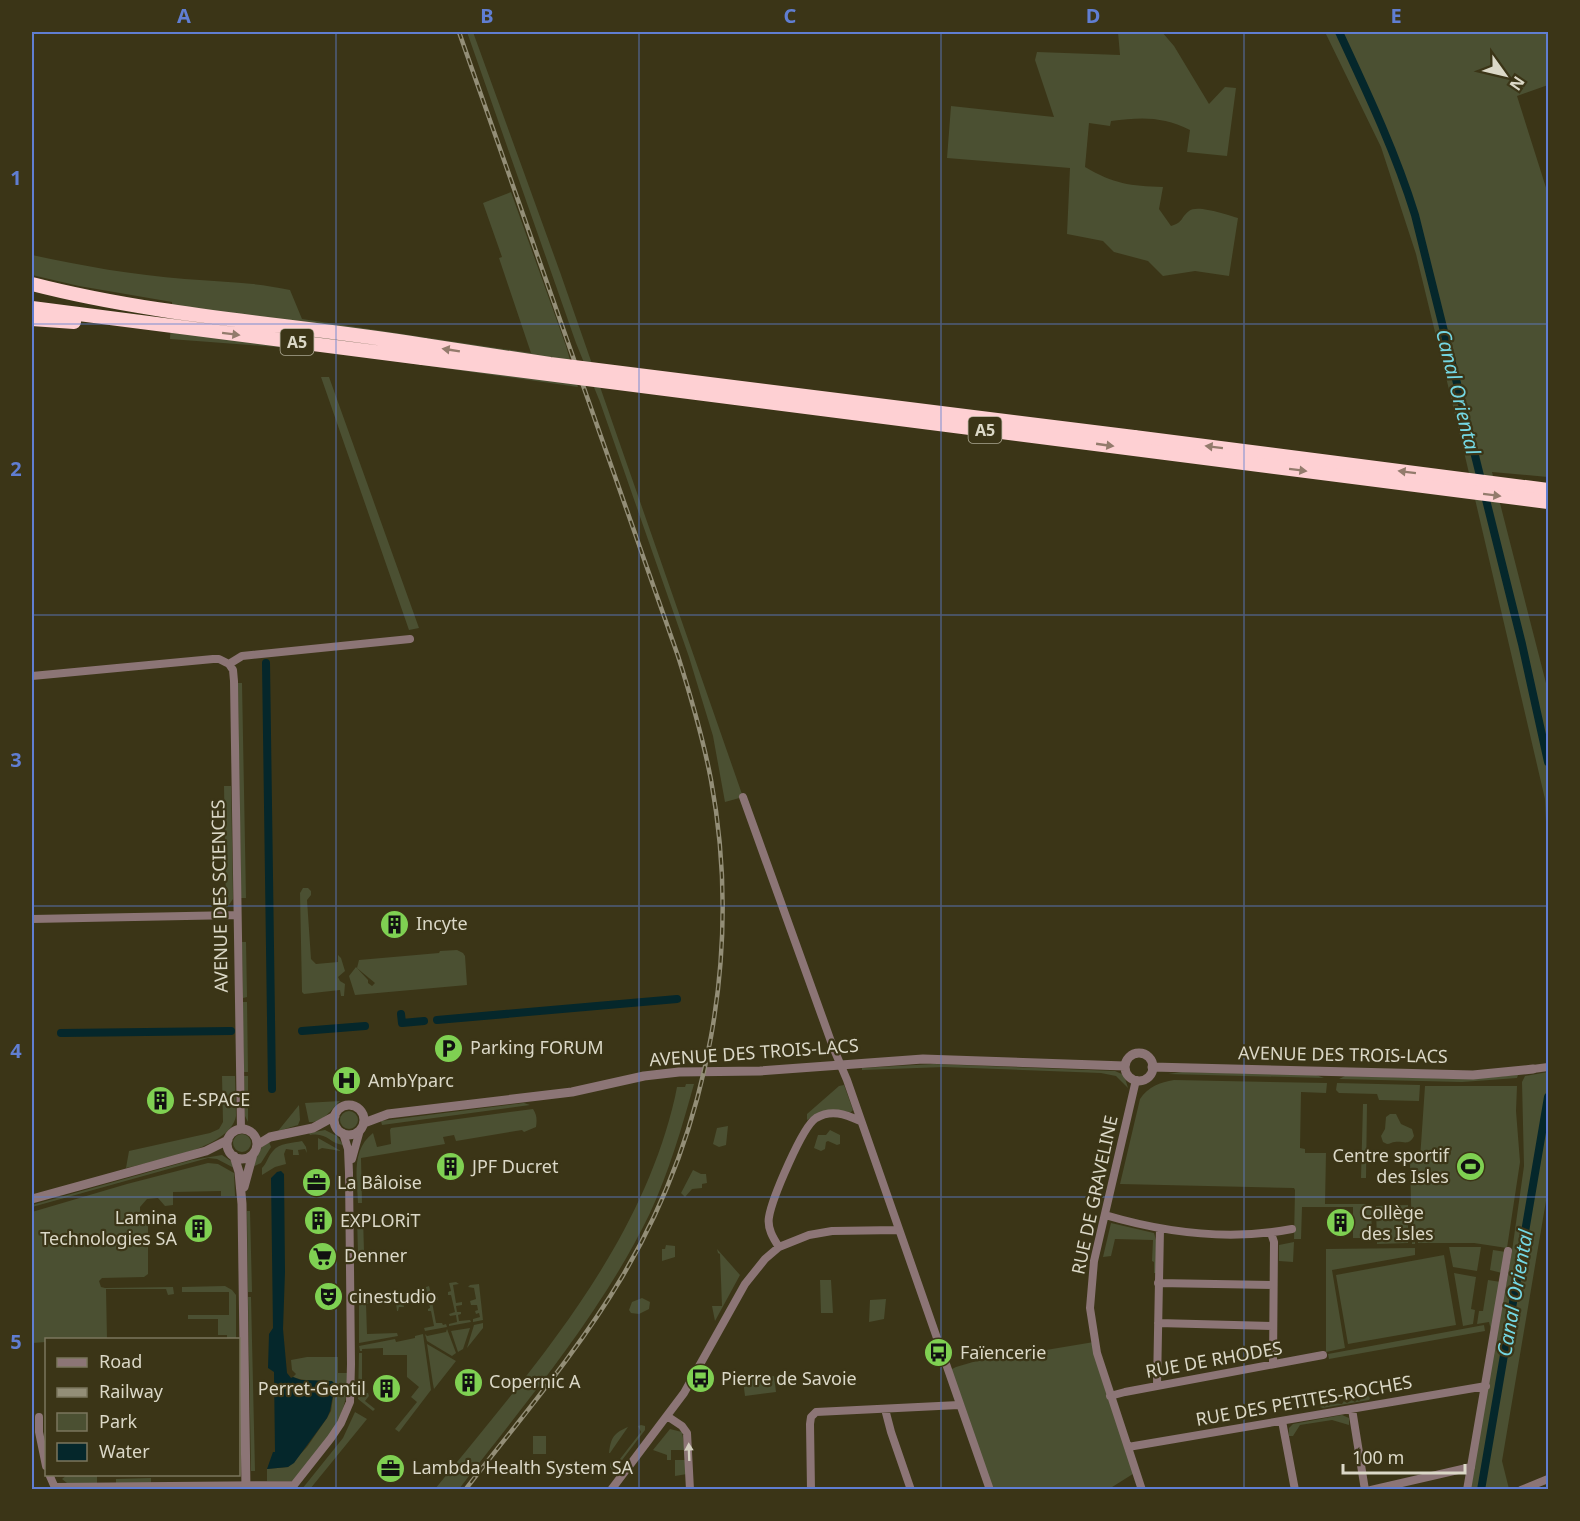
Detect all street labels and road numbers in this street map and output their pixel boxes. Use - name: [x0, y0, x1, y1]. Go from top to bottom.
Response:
- road number: A5: [280, 329, 314, 355]
- road number: A5: [968, 417, 1002, 443]
- street label: AVENUE DES SCIENCES: [205, 799, 233, 993]
- street label: AVENUE DES TROIS-LACS: [648, 1033, 859, 1071]
- street label: AVENUE DES TROIS-LACS: [1238, 1040, 1448, 1068]
- street label: RUE DE GRAVELINE: [1065, 1113, 1123, 1277]
- street label: RUE DE RHODES: [1144, 1335, 1284, 1383]
- street label: RUE DES PETITES-ROCHES: [1194, 1369, 1414, 1431]

